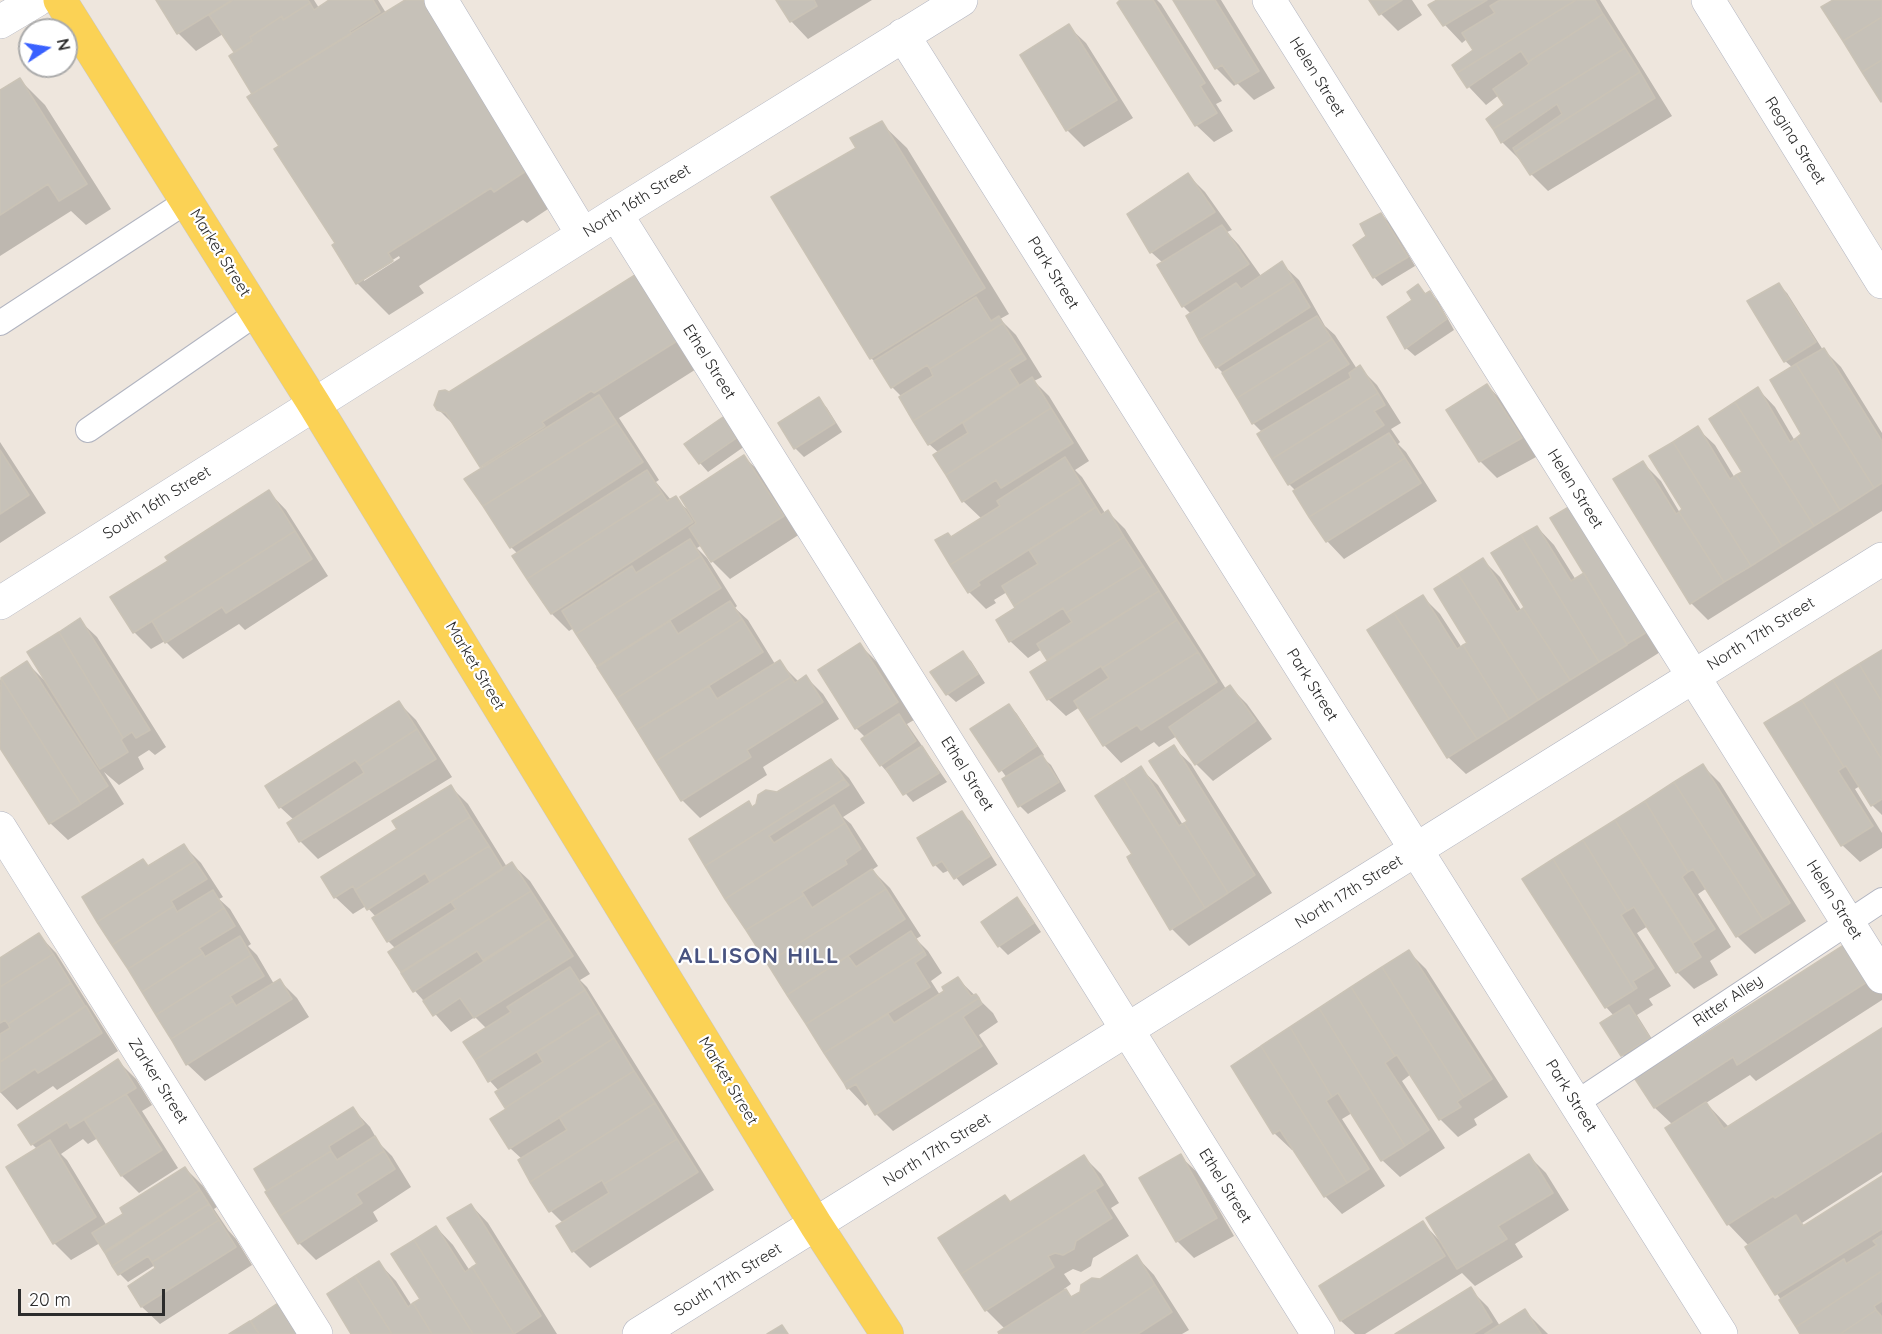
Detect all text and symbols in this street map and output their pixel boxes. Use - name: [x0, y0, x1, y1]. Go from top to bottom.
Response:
- north arrow: [18, 18, 78, 78]
- street label: Helen Street: [1285, 34, 1349, 120]
- text: N: [53, 37, 75, 52]
- street label: Regina Street: [1760, 93, 1830, 189]
- street label: North 16th Street: [580, 160, 694, 242]
- street label: Market Street: [185, 206, 255, 300]
- street label: Park Street: [1023, 233, 1083, 313]
- street label: Ethel Street: [678, 321, 740, 403]
- street label: Helen Street: [1543, 446, 1607, 532]
- street label: South 16th Street: [99, 462, 215, 544]
- street label: North 17th Street: [1704, 593, 1818, 675]
- street label: Market Street: [441, 618, 509, 714]
- street label: Park Street: [1282, 645, 1342, 725]
- street label: Ethel Street: [936, 733, 998, 815]
- street label: North 17th Street: [1292, 851, 1406, 933]
- street label: Helen Street: [1802, 857, 1866, 943]
- district label: ALLISON HILL: [678, 943, 840, 969]
- street label: Ritter Alley: [1689, 971, 1767, 1031]
- street label: Market Street: [694, 1033, 762, 1129]
- street label: Zarker Street: [124, 1035, 192, 1127]
- street label: Park Street: [1541, 1056, 1601, 1136]
- street label: North 17th Street: [880, 1109, 994, 1191]
- street label: Ethel Street: [1194, 1145, 1256, 1227]
- street label: South 17th Street: [671, 1239, 785, 1321]
- scale bar: [21, 1277, 168, 1315]
- text: 20 m: [29, 1288, 71, 1311]

